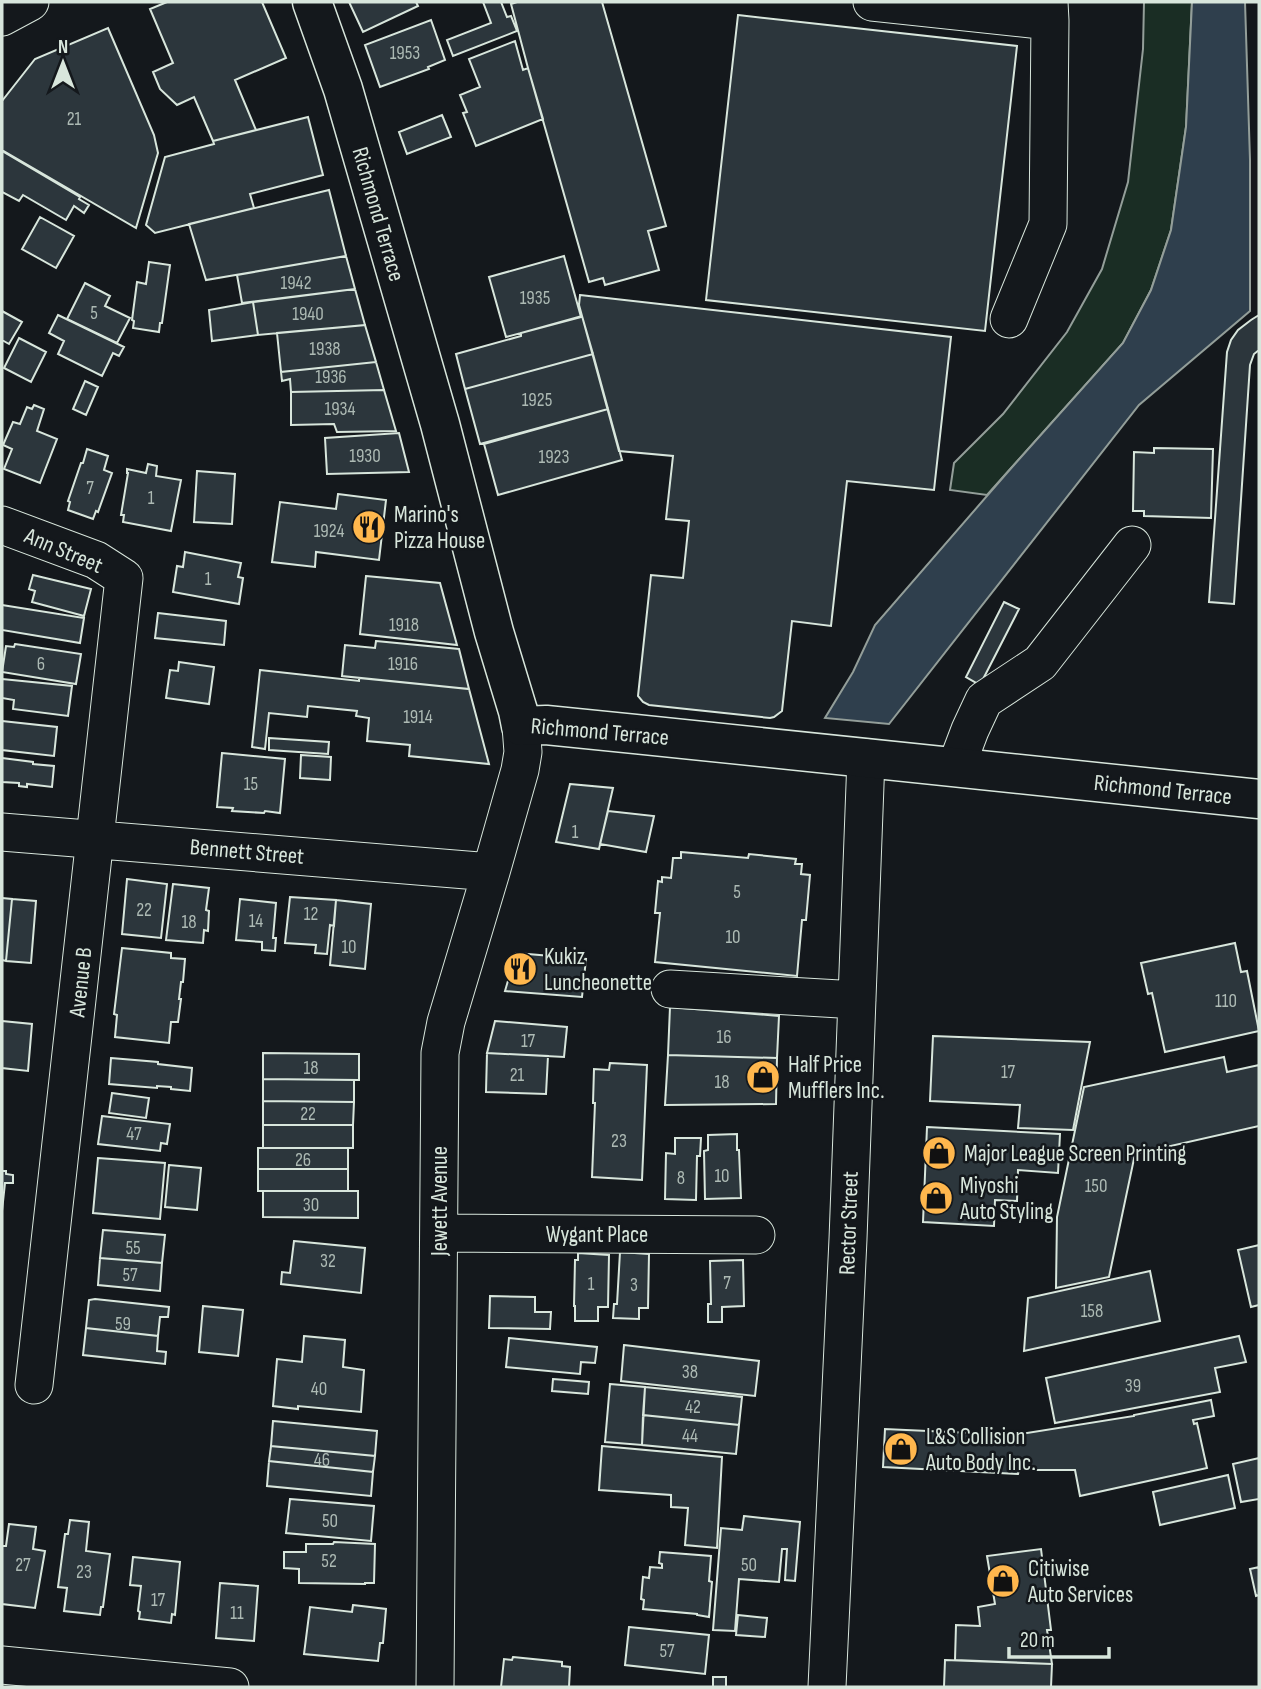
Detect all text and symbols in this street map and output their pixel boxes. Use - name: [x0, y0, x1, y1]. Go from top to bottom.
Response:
- north arrow: [28, 28, 98, 98]
- text: N: [58, 36, 68, 59]
- house number: 1953: [390, 42, 420, 65]
- house number: 21: [67, 108, 82, 131]
- street label: Richmond Terrace: [345, 144, 411, 285]
- house number: 1942: [281, 272, 311, 295]
- house number: 1935: [520, 287, 550, 310]
- house number: 5: [90, 302, 98, 325]
- house number: 1940: [292, 303, 324, 326]
- house number: 1938: [309, 338, 341, 361]
- house number: 1936: [315, 366, 347, 389]
- house number: 1925: [522, 389, 552, 412]
- house number: 1934: [324, 398, 356, 421]
- house number: 1930: [349, 445, 381, 468]
- house number: 1923: [539, 446, 569, 469]
- house number: 7: [86, 477, 94, 500]
- house number: 1: [148, 487, 155, 510]
- place label: Marino's Pizza House: [394, 501, 485, 555]
- restaurant icon: Marino's Pizza House: [350, 508, 388, 546]
- house number: 1924: [314, 520, 344, 543]
- street label: Ann Street: [19, 522, 107, 580]
- house number: 1: [205, 568, 212, 591]
- house number: 1918: [389, 614, 419, 637]
- house number: 6: [37, 653, 45, 676]
- house number: 1916: [388, 653, 418, 676]
- house number: 1914: [403, 706, 433, 729]
- street label: Richmond Terrace: [530, 712, 670, 752]
- street label: Richmond Terrace: [1093, 769, 1233, 811]
- house number: 15: [244, 773, 258, 796]
- house number: 1: [572, 821, 579, 844]
- street label: Bennett Street: [189, 833, 305, 871]
- house number: 5: [733, 881, 741, 904]
- house number: 22: [136, 899, 152, 922]
- house number: 12: [304, 903, 318, 926]
- house number: 14: [249, 910, 263, 933]
- house number: 18: [182, 911, 196, 934]
- house number: 10: [725, 926, 741, 949]
- house number: 10: [341, 936, 357, 959]
- place label: Kukiz Luncheonette: [544, 943, 652, 997]
- street label: Avenue B: [63, 946, 99, 1019]
- restaurant icon: Kukiz Luncheonette: [501, 950, 539, 988]
- house number: 110: [1215, 990, 1237, 1013]
- house number: 16: [717, 1026, 731, 1049]
- house number: 17: [521, 1030, 536, 1053]
- place label: Half Price Mufflers Inc.: [788, 1051, 885, 1105]
- house number: 18: [304, 1057, 318, 1080]
- shop icon: Half Price Mufflers Inc.: [744, 1058, 782, 1096]
- house number: 17: [1001, 1061, 1016, 1084]
- house number: 21: [510, 1064, 525, 1087]
- house number: 18: [715, 1071, 729, 1094]
- house number: 22: [300, 1103, 316, 1126]
- house number: 47: [126, 1123, 142, 1146]
- house number: 23: [611, 1130, 627, 1153]
- shop icon: Major League Screen Printing: [920, 1134, 958, 1172]
- place label: Major League Screen Printing: [964, 1140, 1187, 1168]
- street label: Jewett Avenue: [426, 1146, 454, 1257]
- house number: 26: [295, 1149, 311, 1172]
- house number: 10: [714, 1165, 730, 1188]
- house number: 8: [677, 1167, 685, 1190]
- street label: Rector Street: [833, 1171, 865, 1275]
- place label: Miyoshi Auto Styling: [959, 1172, 1053, 1226]
- house number: 150: [1085, 1175, 1107, 1198]
- shop icon: Miyoshi Auto Styling: [917, 1179, 955, 1217]
- house number: 30: [303, 1194, 319, 1217]
- street label: Wygant Place: [546, 1221, 648, 1249]
- house number: 55: [125, 1237, 141, 1260]
- house number: 32: [320, 1250, 336, 1273]
- house number: 57: [122, 1264, 138, 1287]
- house number: 7: [723, 1272, 731, 1295]
- house number: 1: [588, 1273, 595, 1296]
- house number: 3: [630, 1274, 638, 1297]
- house number: 158: [1081, 1300, 1103, 1323]
- house number: 59: [115, 1313, 131, 1336]
- house number: 38: [682, 1361, 698, 1384]
- house number: 39: [1125, 1375, 1141, 1398]
- house number: 40: [311, 1378, 327, 1401]
- house number: 42: [685, 1396, 701, 1419]
- place label: L&S Collision Auto Body Inc.: [925, 1423, 1036, 1477]
- house number: 44: [682, 1425, 698, 1448]
- shop icon: L&S Collision Auto Body Inc.: [882, 1430, 920, 1468]
- house number: 46: [314, 1449, 330, 1472]
- house number: 50: [322, 1510, 338, 1533]
- house number: 52: [321, 1550, 337, 1573]
- house number: 27: [15, 1554, 31, 1577]
- house number: 50: [741, 1554, 757, 1577]
- place label: Citiwise Auto Services: [1027, 1555, 1133, 1609]
- house number: 23: [76, 1561, 92, 1584]
- shop icon: Citiwise Auto Services: [984, 1562, 1022, 1600]
- house number: 17: [151, 1589, 166, 1612]
- house number: 11: [230, 1602, 244, 1625]
- scale bar: [1009, 1616, 1109, 1660]
- text: 20 m: [1020, 1628, 1055, 1653]
- house number: 57: [659, 1640, 675, 1663]

